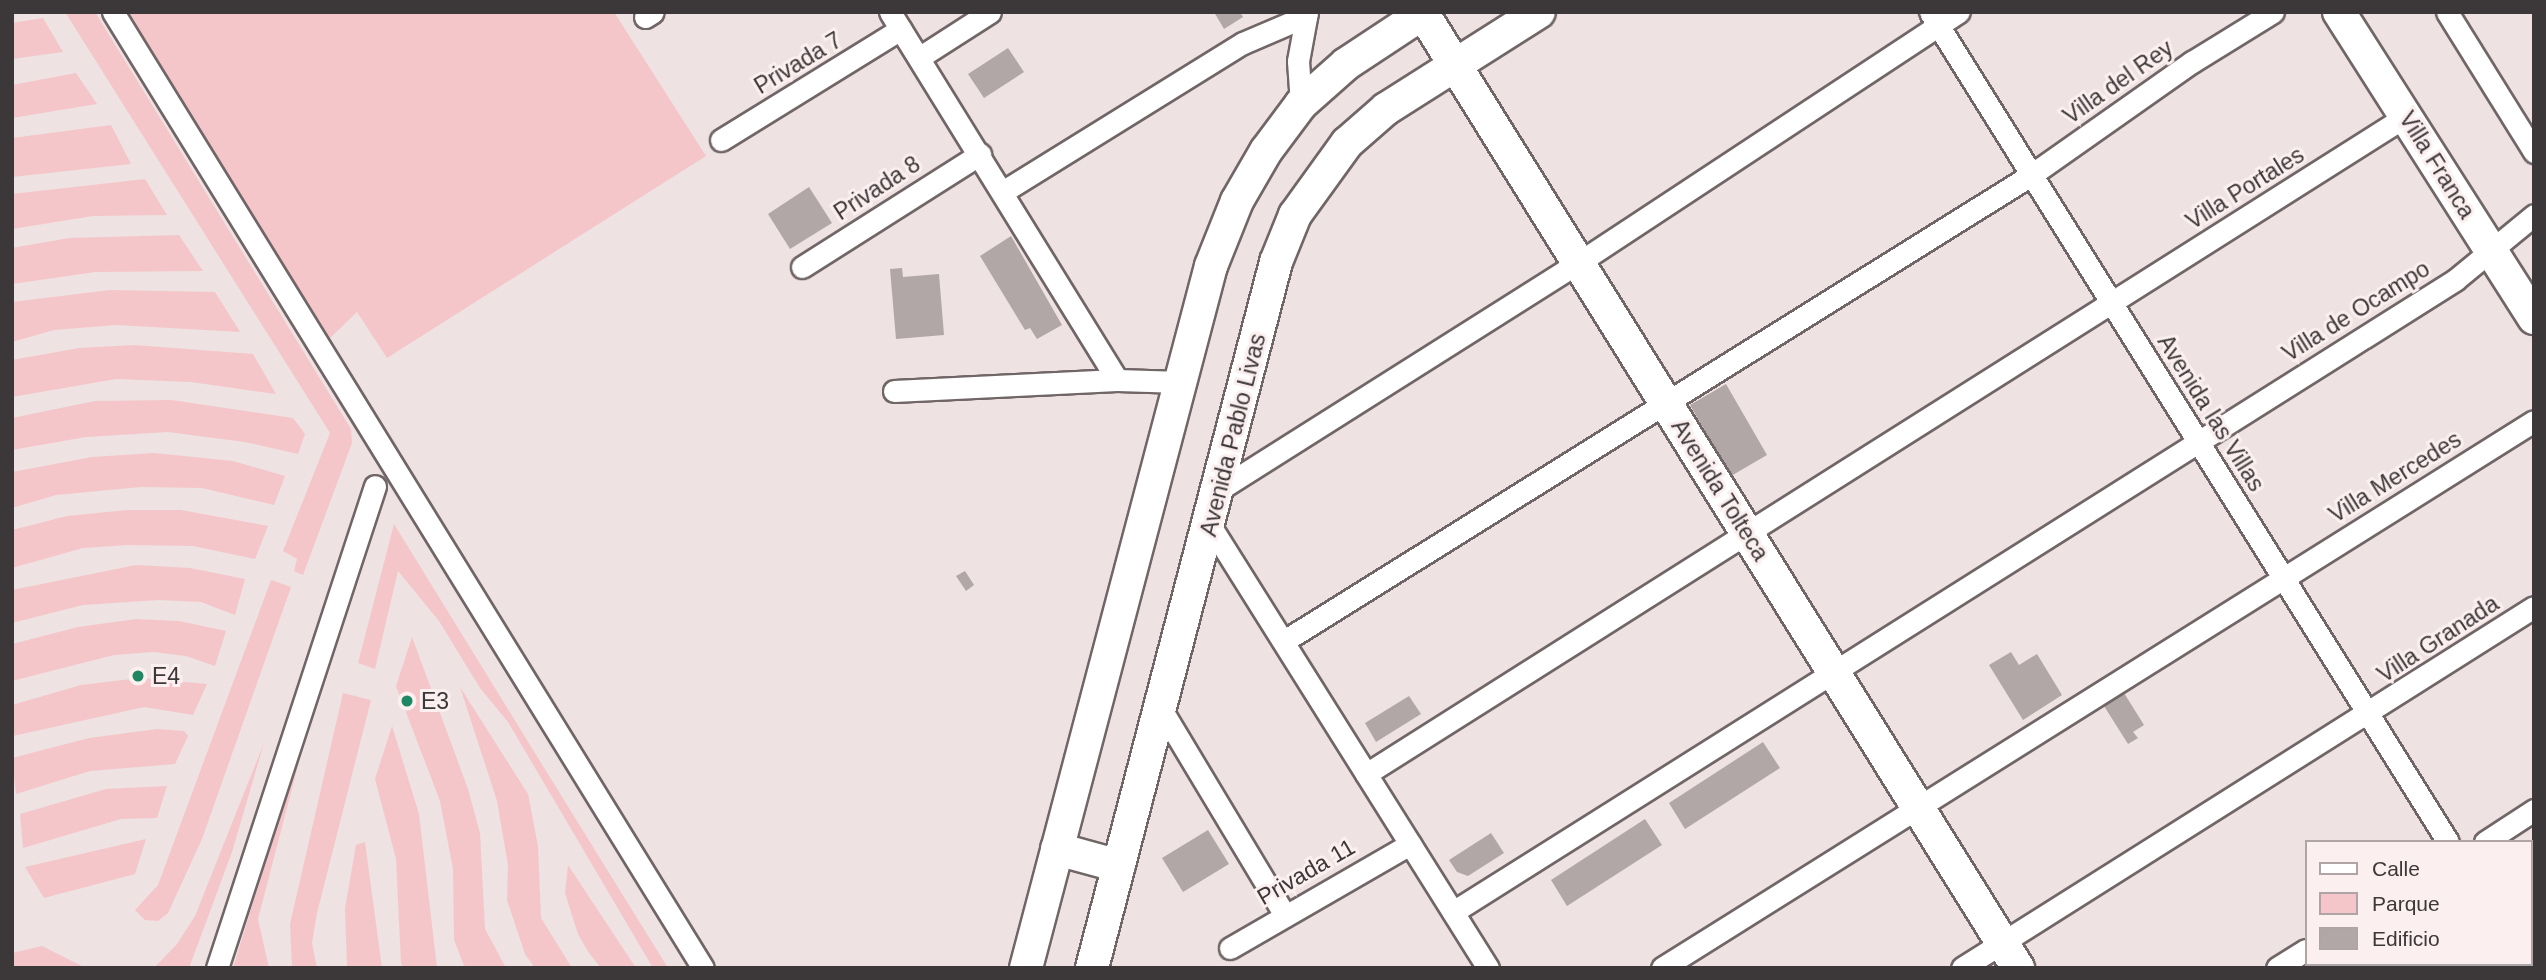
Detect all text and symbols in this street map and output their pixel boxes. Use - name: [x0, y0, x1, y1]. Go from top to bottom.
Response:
- street label: Privada 7: [749, 26, 847, 100]
- street label: Villa del Rey: [2058, 34, 2178, 130]
- street label: Villa Franca: [2393, 106, 2481, 224]
- street label: Villa Portales: [2181, 141, 2309, 235]
- street label: Privada 8: [829, 150, 925, 226]
- street label: Villa de Ocampo: [2277, 255, 2435, 367]
- street label: Avenida las Villas: [2152, 330, 2270, 496]
- street label: Avenida Pablo Livas: [1194, 331, 1272, 539]
- street label: Avenida Tolteca: [1665, 414, 1775, 566]
- street label: Villa Mercedes: [2324, 425, 2466, 529]
- street label: Villa Granada: [2372, 590, 2504, 688]
- place label: E4: [152, 662, 180, 690]
- marker: E4: [130, 668, 146, 684]
- place label: E3: [421, 687, 449, 715]
- marker: E3: [399, 693, 415, 709]
- street label: Privada 11: [1252, 833, 1360, 911]
- legend: [2304, 840, 2532, 966]
- text: Calle: [2372, 857, 2420, 880]
- text: Parque: [2372, 892, 2440, 915]
- text: Edificio: [2372, 927, 2440, 950]

